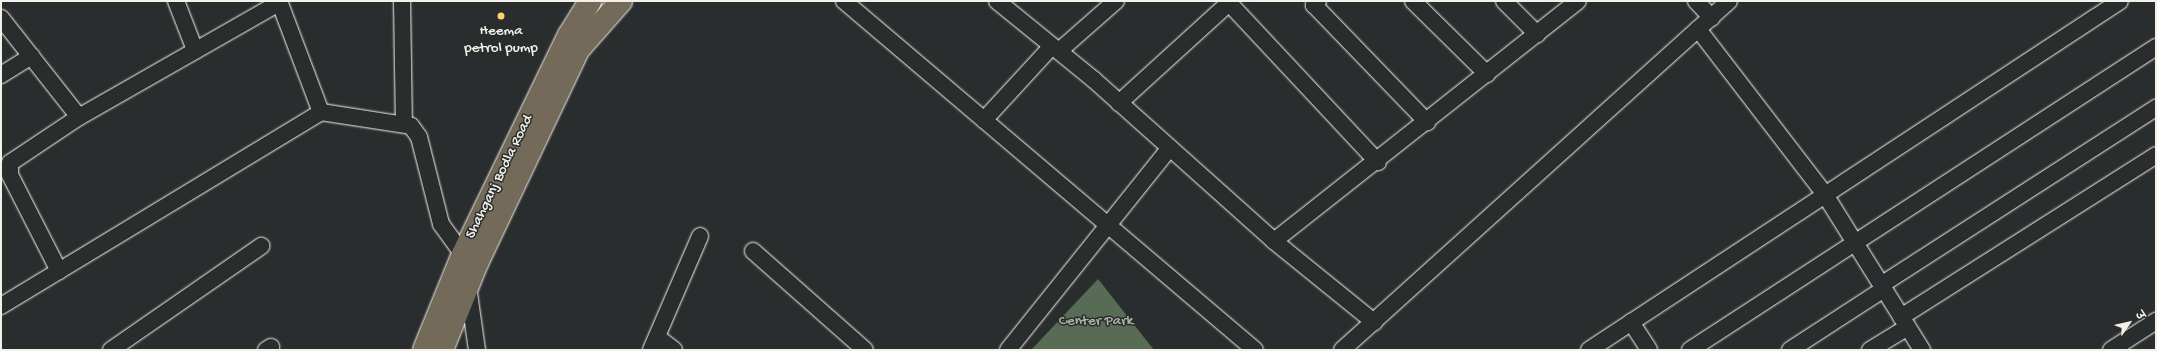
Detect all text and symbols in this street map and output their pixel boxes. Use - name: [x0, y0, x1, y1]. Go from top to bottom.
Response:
- marker: Heema petrol pump: [496, 11, 506, 21]
- place label: Heema petrol pump: [464, 22, 538, 57]
- street label: Shahganj Bodla Road: [462, 112, 538, 242]
- north arrow: [2109, 303, 2149, 343]
- text: उ: [2132, 310, 2146, 323]
- park label: Center Park: [1059, 313, 1133, 331]

